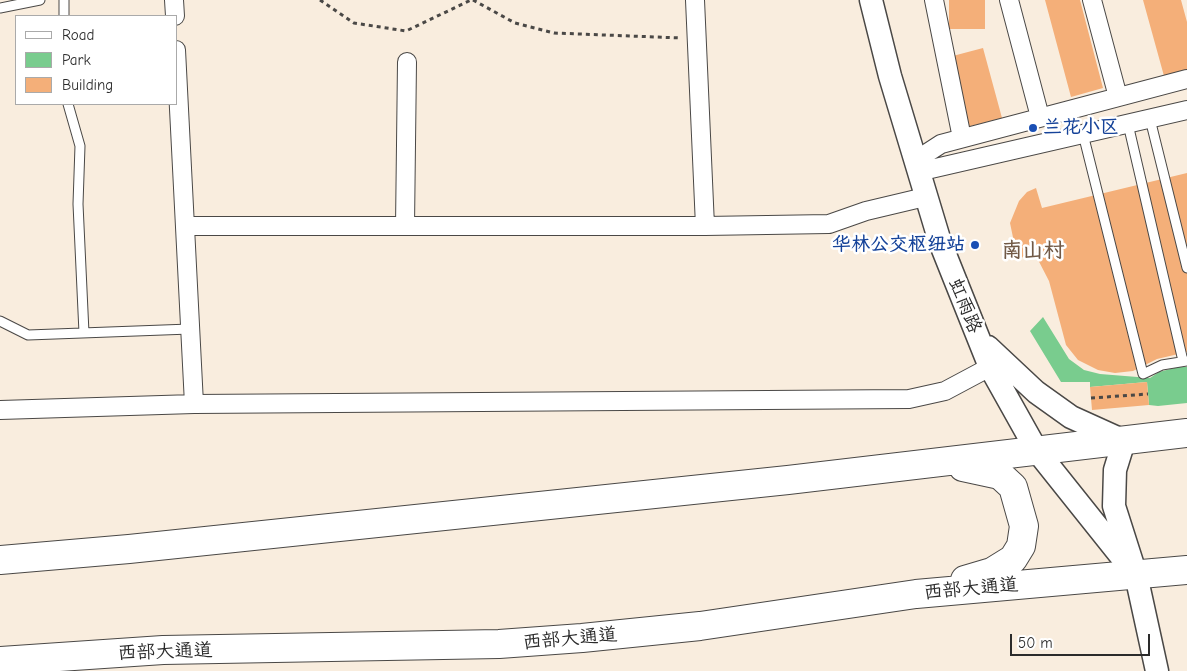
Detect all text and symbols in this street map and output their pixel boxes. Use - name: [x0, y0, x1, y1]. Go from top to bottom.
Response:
- legend: [15, 15, 178, 105]
- text: Road: [62, 26, 94, 44]
- text: Park: [62, 51, 91, 69]
- text: Building: [62, 76, 113, 94]
- place label: 兰花小区: [1043, 117, 1119, 139]
- marker: 兰花小区: [1027, 122, 1039, 134]
- place label: 华林公交枢纽站: [832, 234, 965, 256]
- district label: 南山村: [1002, 238, 1064, 264]
- marker: 华林公交枢纽站: [969, 239, 981, 251]
- street label: 虹雨路: [944, 275, 986, 337]
- street label: 西部大通道: [923, 574, 1019, 604]
- street label: 西部大通道: [522, 624, 618, 654]
- scale bar: [1012, 624, 1152, 656]
- text: 50 m: [1018, 634, 1053, 652]
- street label: 西部大通道: [117, 639, 213, 665]

